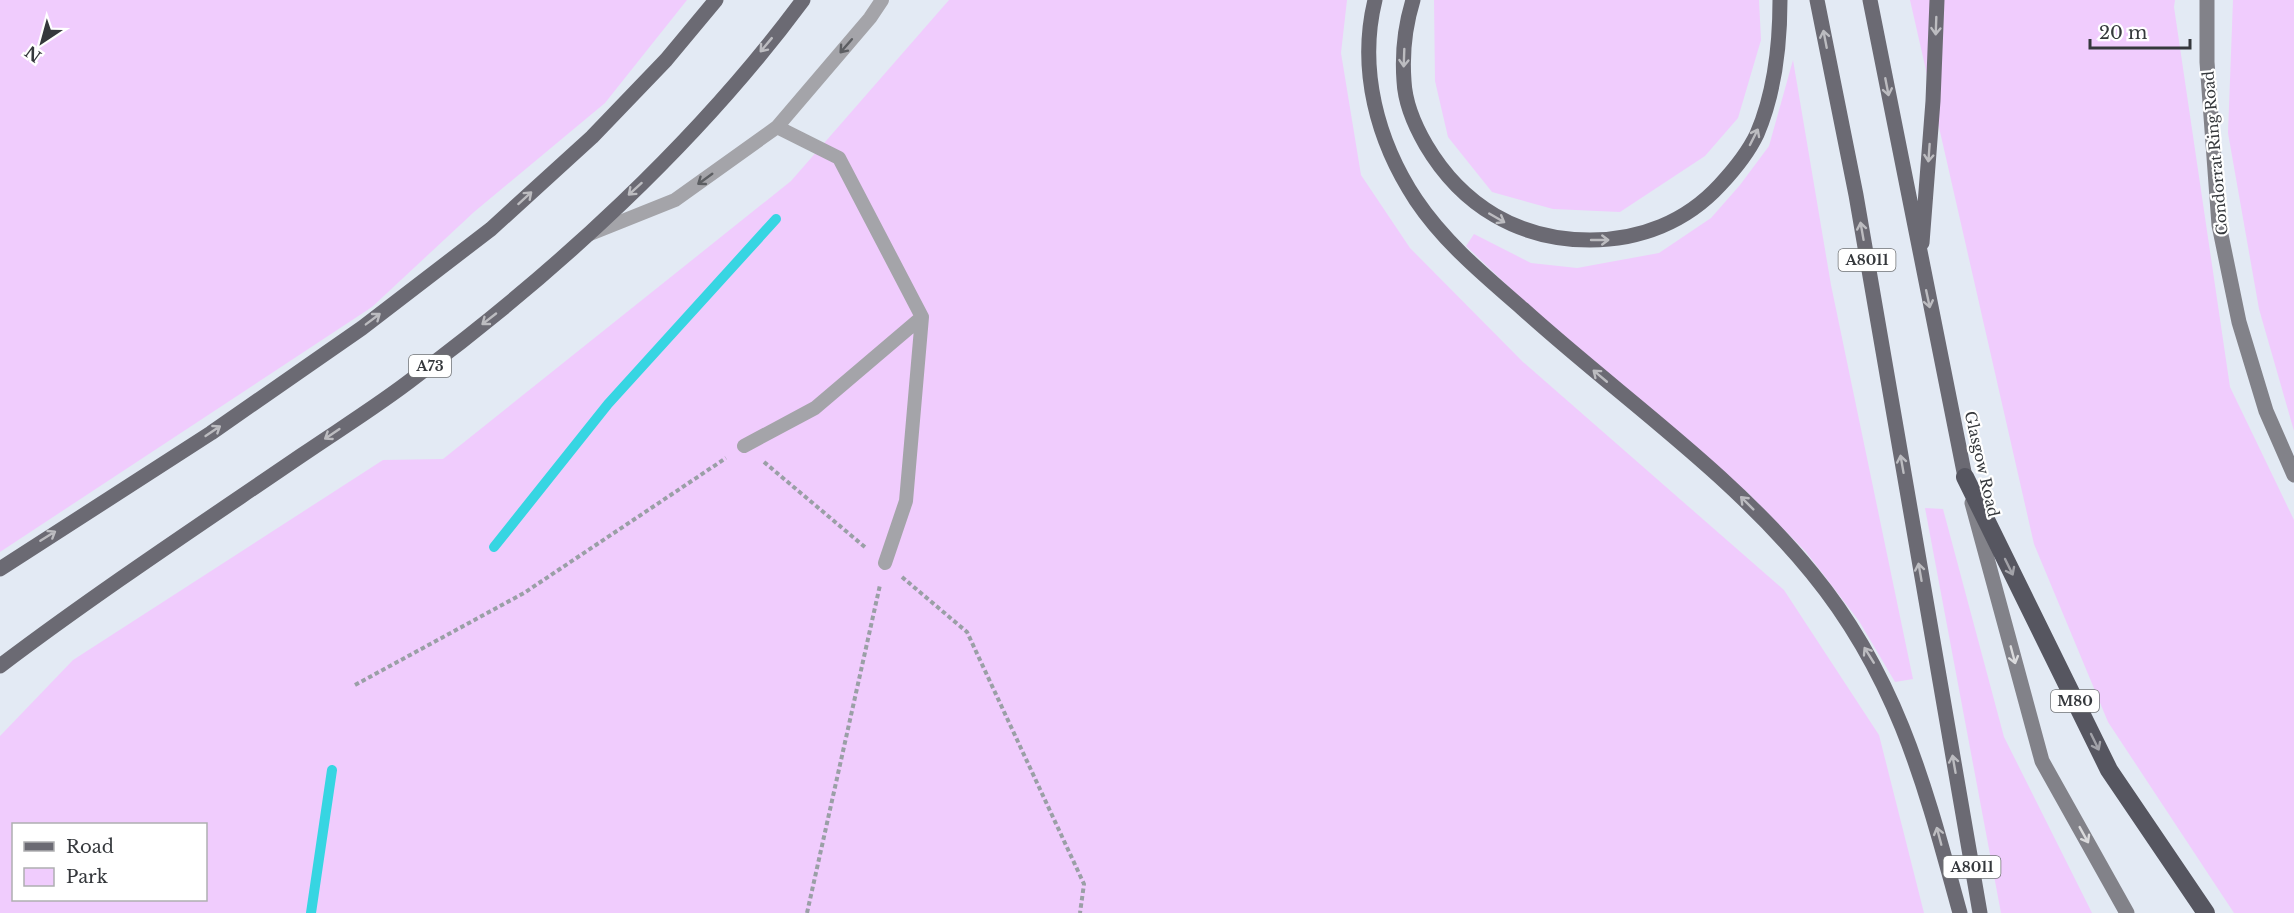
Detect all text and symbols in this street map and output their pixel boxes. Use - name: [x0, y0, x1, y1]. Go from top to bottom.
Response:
- north arrow: [12, 12, 72, 72]
- scale bar: [2090, 12, 2190, 50]
- one-way arrow: [1930, 16, 1942, 36]
- text: 20 m: [2099, 22, 2147, 44]
- one-way arrow: [1819, 30, 1830, 49]
- one-way arrow: [759, 37, 773, 52]
- one-way arrow: [839, 38, 853, 53]
- text: N: [21, 42, 45, 67]
- one-way arrow: [1398, 47, 1410, 67]
- street label: Condorrat Ring Road: [2198, 70, 2232, 236]
- one-way arrow: [1882, 77, 1893, 96]
- one-way arrow: [1748, 129, 1760, 146]
- one-way arrow: [1923, 142, 1934, 162]
- one-way arrow: [697, 172, 713, 185]
- one-way arrow: [627, 182, 642, 197]
- one-way arrow: [517, 191, 532, 205]
- one-way arrow: [1488, 212, 1505, 224]
- one-way arrow: [1856, 221, 1867, 241]
- one-way arrow: [1590, 234, 1610, 246]
- road number: A8011: [1838, 249, 1896, 271]
- one-way arrow: [1923, 289, 1934, 308]
- one-way arrow: [481, 312, 497, 325]
- one-way arrow: [364, 313, 380, 326]
- road number: A73: [409, 355, 451, 377]
- one-way arrow: [1593, 369, 1608, 383]
- street label: Glasgow Road: [1961, 409, 2003, 519]
- one-way arrow: [204, 425, 221, 437]
- one-way arrow: [324, 428, 341, 440]
- one-way arrow: [1896, 455, 1907, 475]
- one-way arrow: [1740, 496, 1755, 511]
- one-way arrow: [40, 530, 56, 542]
- one-way arrow: [2004, 557, 2015, 575]
- one-way arrow: [1915, 563, 1926, 583]
- one-way arrow: [2008, 645, 2020, 664]
- one-way arrow: [1862, 647, 1874, 664]
- road number: M80: [2051, 690, 2099, 712]
- one-way arrow: [2090, 732, 2102, 750]
- one-way arrow: [1949, 755, 1960, 775]
- legend: [12, 823, 207, 901]
- one-way arrow: [2078, 826, 2090, 843]
- one-way arrow: [1932, 827, 1944, 846]
- text: Road: [66, 836, 114, 858]
- road number: A8011: [1944, 856, 2000, 878]
- text: Park: [66, 866, 108, 888]

